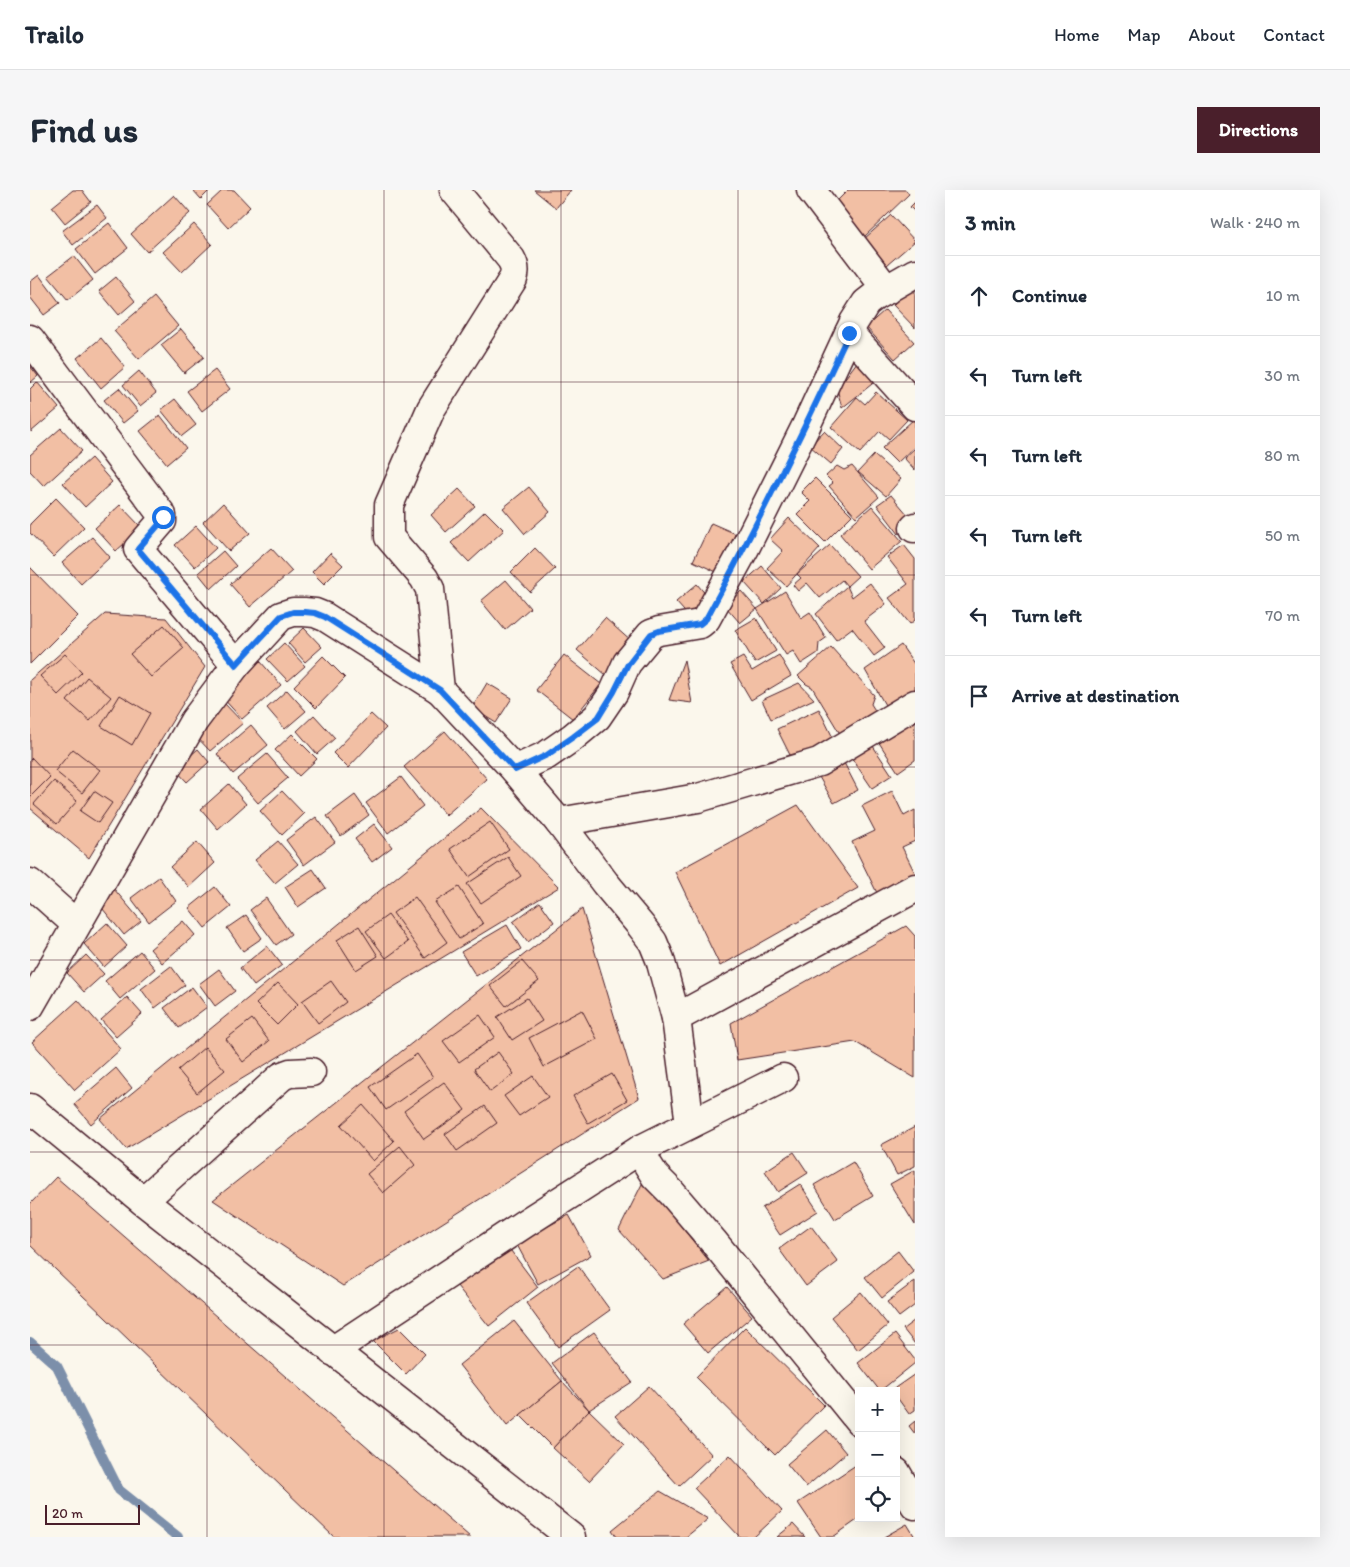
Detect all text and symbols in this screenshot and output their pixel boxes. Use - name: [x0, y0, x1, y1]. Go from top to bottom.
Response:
- text: Trailo: [25, 20, 84, 49]
- text: Home: [1054, 24, 1100, 46]
- text: Map: [1128, 24, 1161, 46]
- text: About: [1189, 24, 1235, 46]
- text: Contact: [1263, 24, 1325, 46]
- button: Directions: [1197, 107, 1320, 153]
- text: Find us: [30, 109, 138, 151]
- text: 3 min: [965, 210, 1015, 235]
- text: Walk · 240 m: [1210, 213, 1300, 232]
- icon: ahead: [965, 282, 993, 310]
- text: Continue: [1012, 284, 1087, 307]
- text: 10 m: [1266, 286, 1300, 305]
- route end: [838, 322, 861, 345]
- icon: left: [965, 362, 993, 390]
- text: Turn left: [1012, 364, 1082, 387]
- text: 30 m: [1264, 366, 1300, 385]
- icon: left: [965, 442, 993, 470]
- text: Turn left: [1012, 444, 1082, 467]
- text: 80 m: [1264, 446, 1300, 465]
- route start: [152, 506, 175, 529]
- icon: left: [965, 522, 993, 550]
- text: Turn left: [1012, 524, 1082, 547]
- text: 50 m: [1265, 526, 1300, 545]
- icon: left: [965, 602, 993, 630]
- text: Turn left: [1012, 604, 1082, 627]
- text: 70 m: [1265, 606, 1300, 625]
- icon: arrive: [965, 682, 993, 710]
- text: Arrive at destination: [1012, 684, 1179, 707]
- map controls: [855, 1387, 900, 1522]
- button: +: [855, 1387, 900, 1432]
- button: −: [855, 1432, 900, 1477]
- button: locate: [855, 1477, 900, 1522]
- scale bar: [45, 1502, 140, 1525]
- text: 20 m: [52, 1505, 83, 1522]

